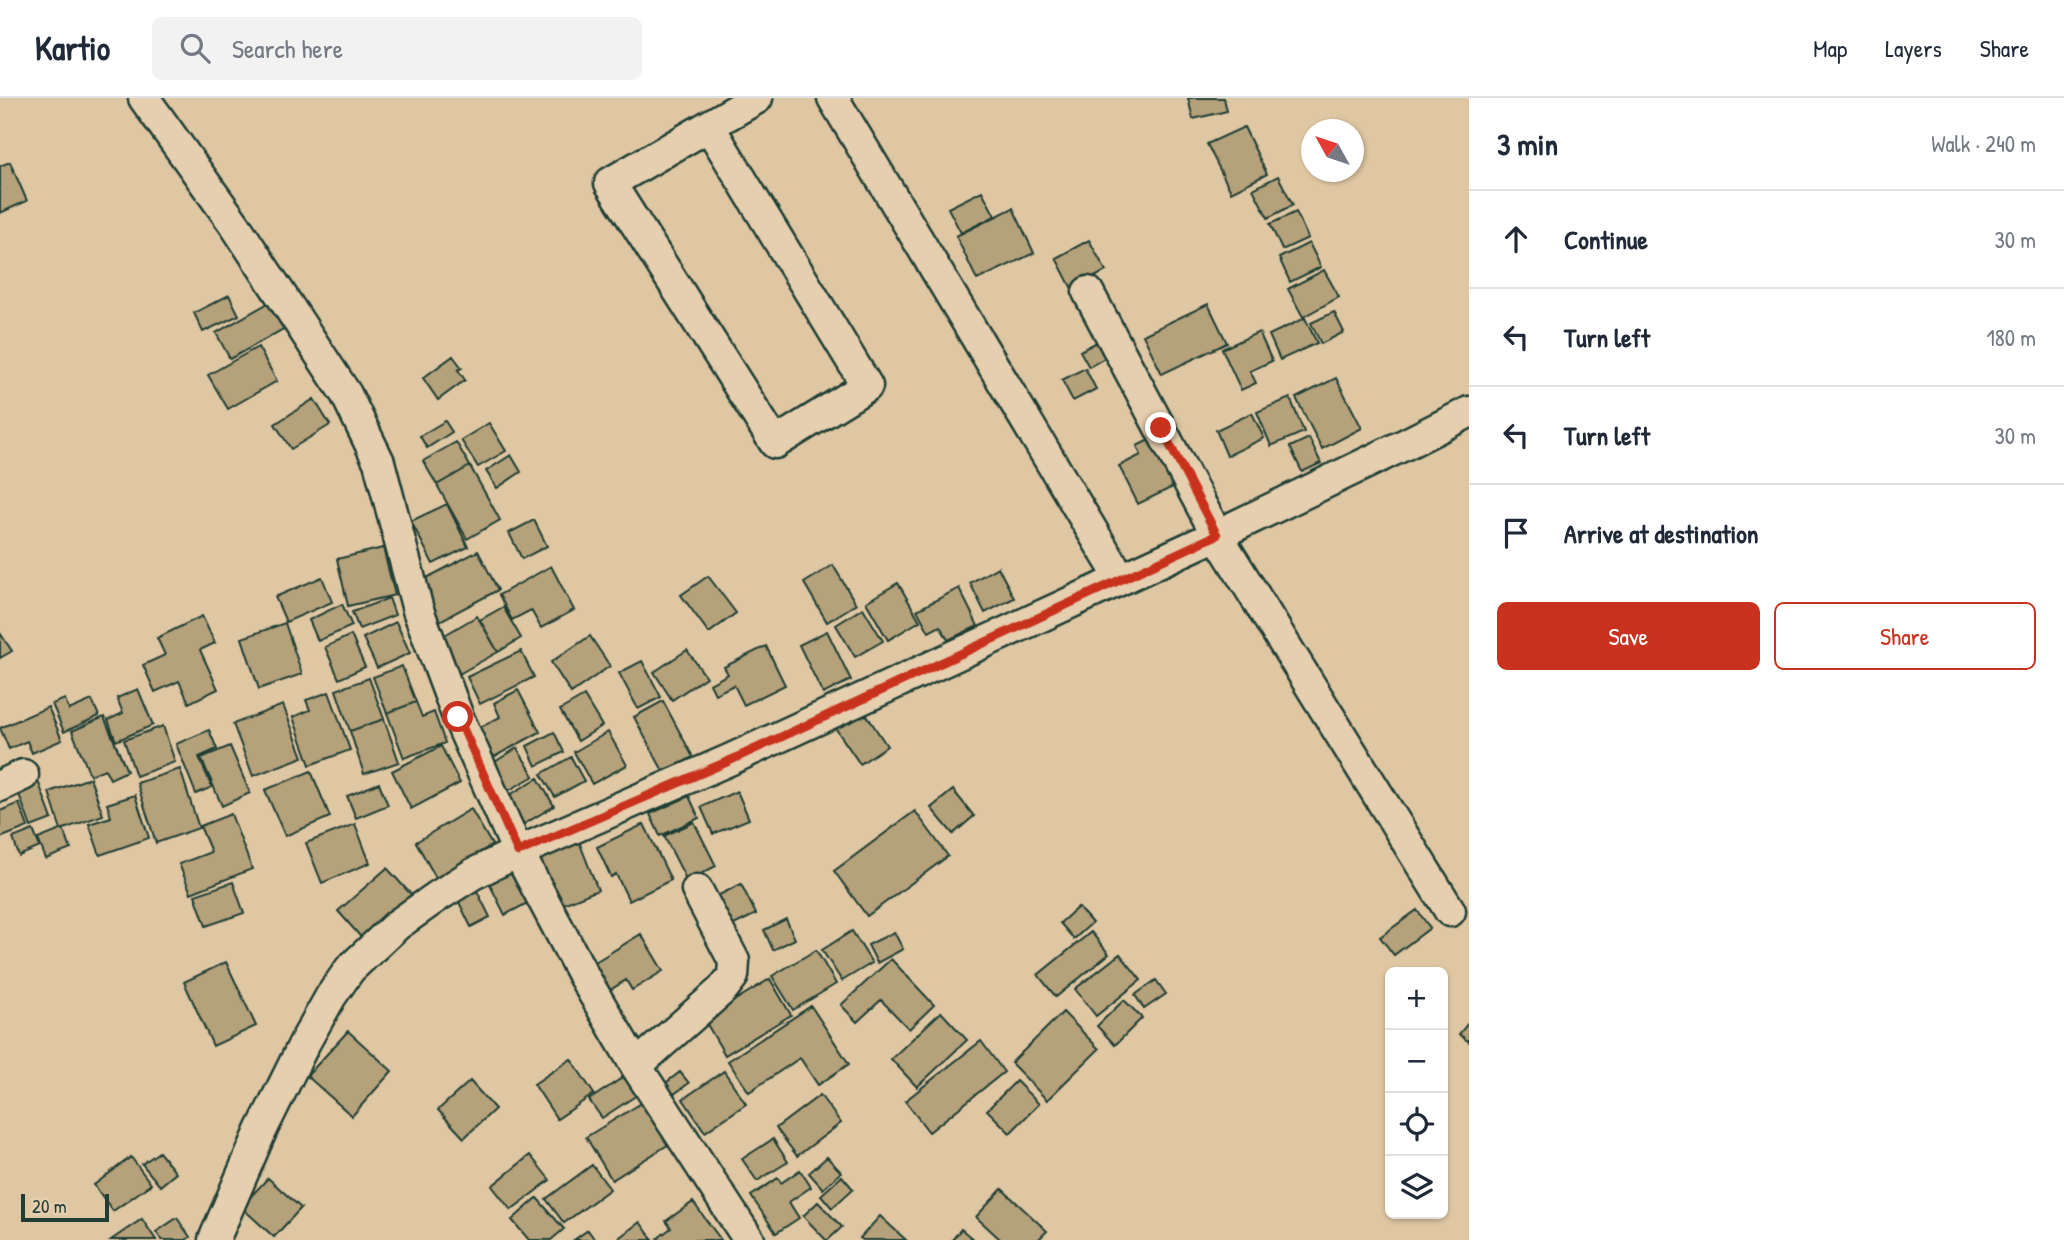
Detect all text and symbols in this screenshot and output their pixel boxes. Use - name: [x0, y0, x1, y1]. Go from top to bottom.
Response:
- search box: [152, 17, 642, 80]
- text: Kartio: [35, 26, 110, 70]
- icon: search: [176, 29, 214, 67]
- text: Search here: [232, 31, 343, 66]
- text: Map: [1813, 32, 1847, 64]
- text: Layers: [1885, 32, 1942, 64]
- text: Share: [1980, 32, 2029, 64]
- north arrow: [1301, 119, 1364, 182]
- text: 3 min: [1497, 124, 1558, 164]
- text: Walk · 240 m: [1931, 128, 2036, 159]
- icon: ahead: [1497, 220, 1535, 258]
- text: Continue: [1564, 222, 1648, 257]
- text: 30 m: [1994, 224, 2036, 255]
- icon: left: [1497, 318, 1535, 356]
- text: Turn left: [1564, 320, 1650, 355]
- text: 180 m: [1986, 322, 2036, 353]
- route end: [1145, 412, 1176, 443]
- icon: left: [1497, 416, 1535, 454]
- text: Turn left: [1564, 418, 1650, 453]
- text: 30 m: [1994, 420, 2036, 451]
- icon: arrive: [1497, 514, 1535, 552]
- text: Arrive at destination: [1564, 516, 1759, 551]
- button: Save: [1497, 602, 1760, 670]
- button: Share: [1774, 602, 2036, 670]
- route start: [442, 701, 473, 732]
- map controls: [1385, 967, 1448, 1219]
- button: +: [1385, 967, 1448, 1030]
- button: −: [1385, 1030, 1448, 1093]
- button: locate: [1385, 1093, 1448, 1156]
- button: layers: [1385, 1156, 1448, 1219]
- scale bar: [21, 1191, 108, 1223]
- text: 20 m: [32, 1193, 67, 1219]

